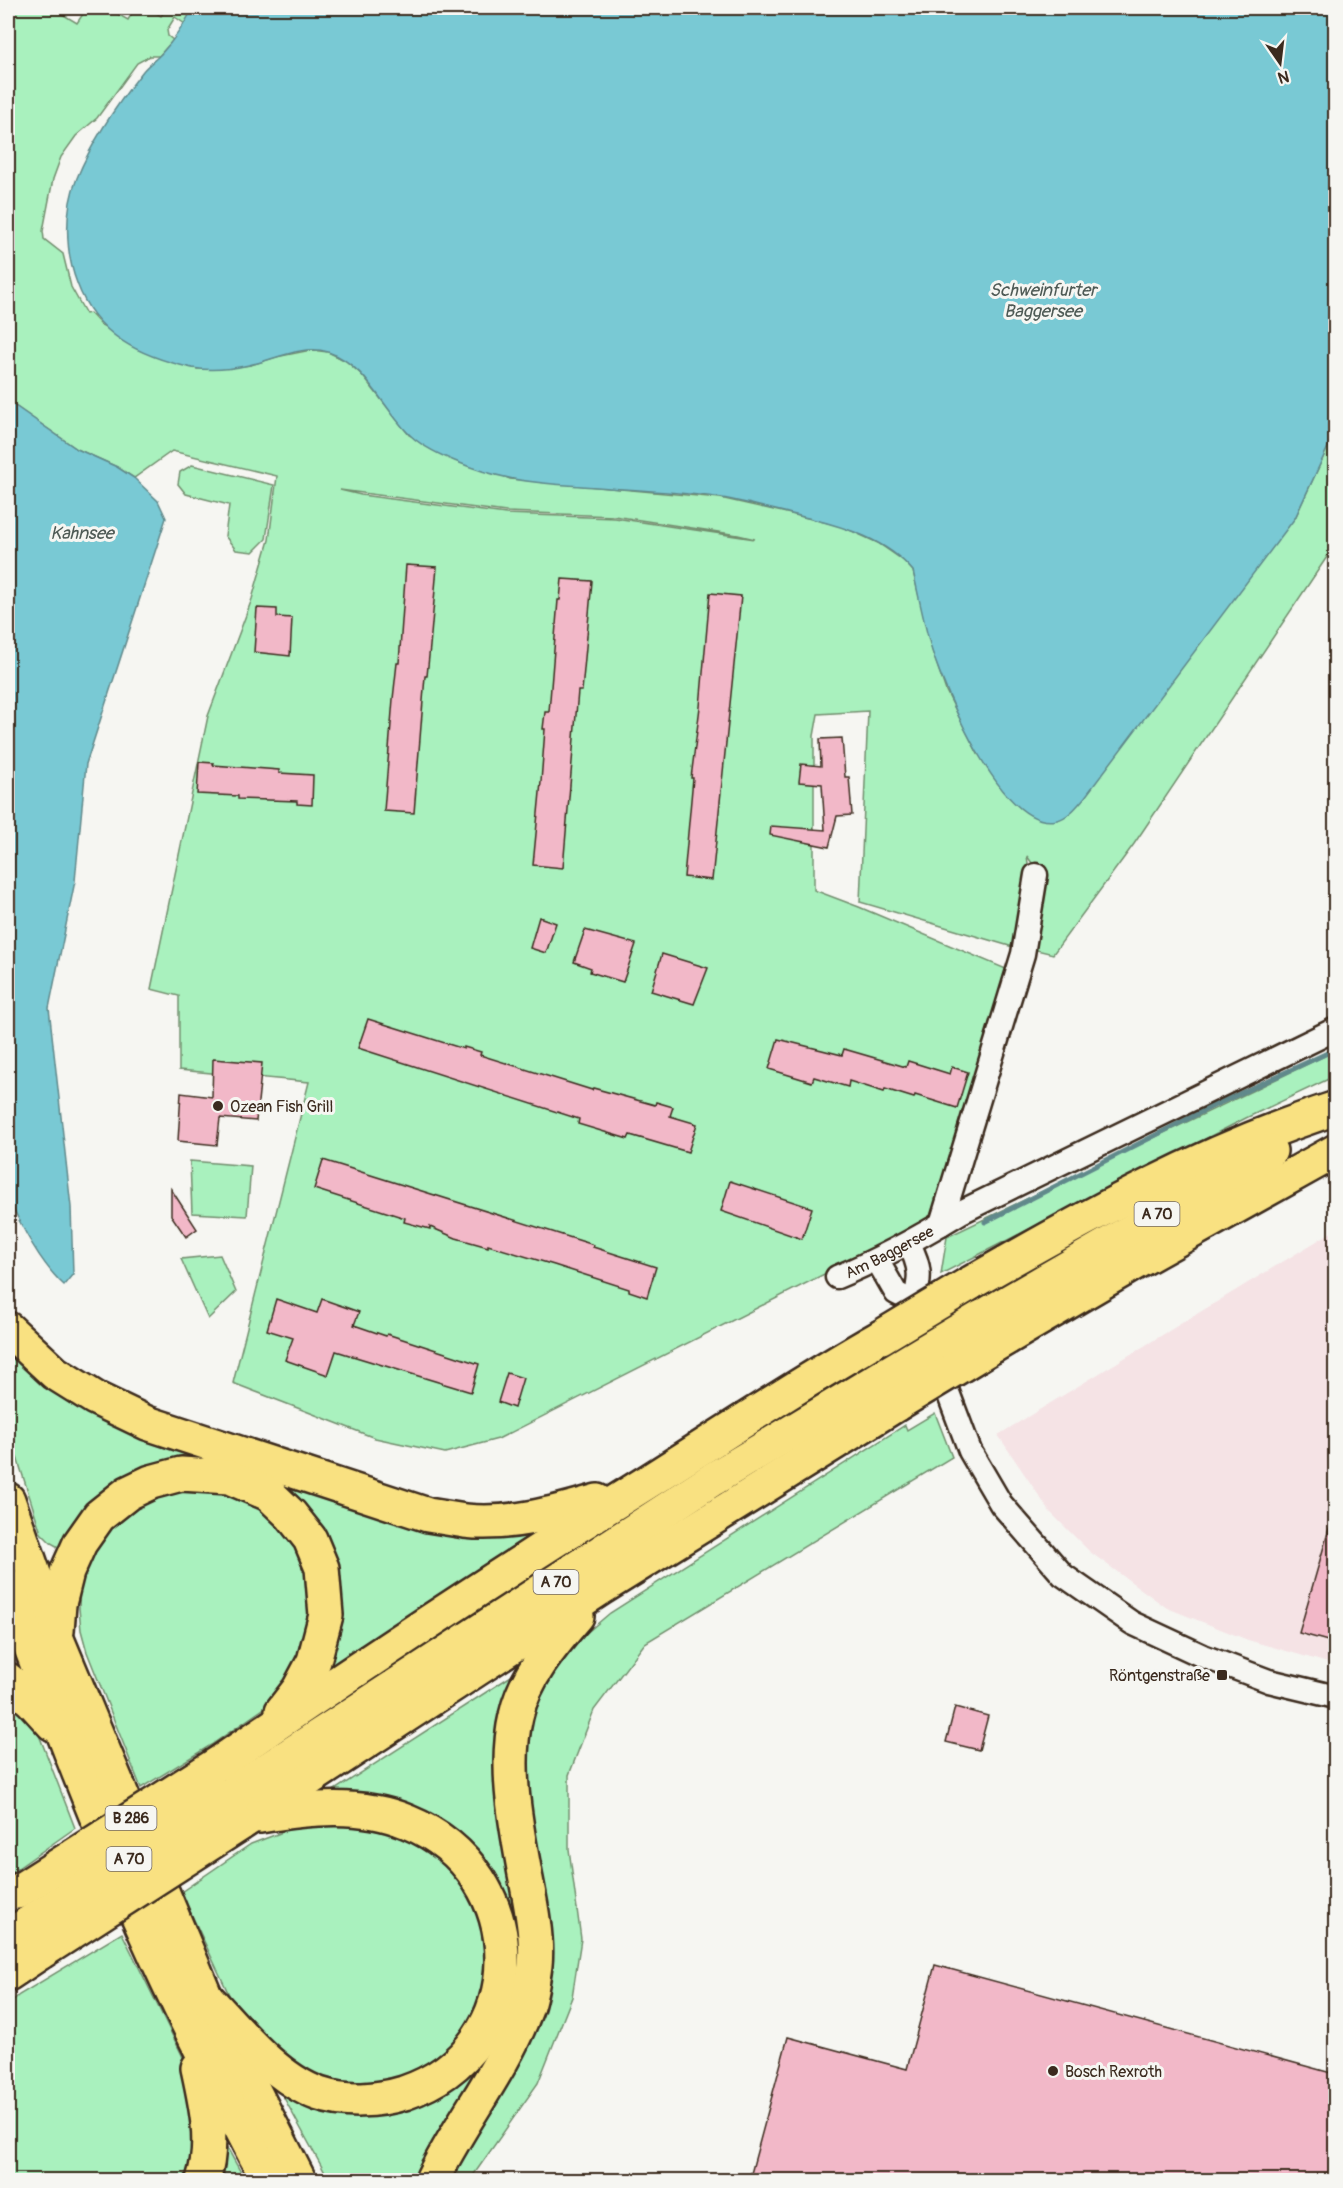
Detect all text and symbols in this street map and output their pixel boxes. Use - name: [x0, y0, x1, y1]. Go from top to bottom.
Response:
- north arrow: [1250, 33, 1310, 93]
- text: N: [1276, 66, 1291, 88]
- water label: Schweinfurter Baggersee: [990, 279, 1099, 323]
- water label: Kahnsee: [50, 522, 116, 545]
- place label: Ozean Fish Grill: [230, 1097, 333, 1117]
- marker: Ozean Fish Grill: [211, 1099, 225, 1113]
- road number: A 70: [1134, 1202, 1180, 1226]
- street label: Am Baggersee: [842, 1221, 938, 1283]
- road number: A 70: [534, 1570, 578, 1594]
- place label: Röntgenstraße: [1109, 1666, 1210, 1686]
- marker: Röntgenstraße: [1215, 1668, 1229, 1682]
- road number: B 286: [106, 1806, 156, 1830]
- road number: A 70: [106, 1847, 152, 1871]
- place label: Bosch Rexroth: [1065, 2062, 1162, 2082]
- marker: Bosch Rexroth: [1046, 2064, 1060, 2078]

